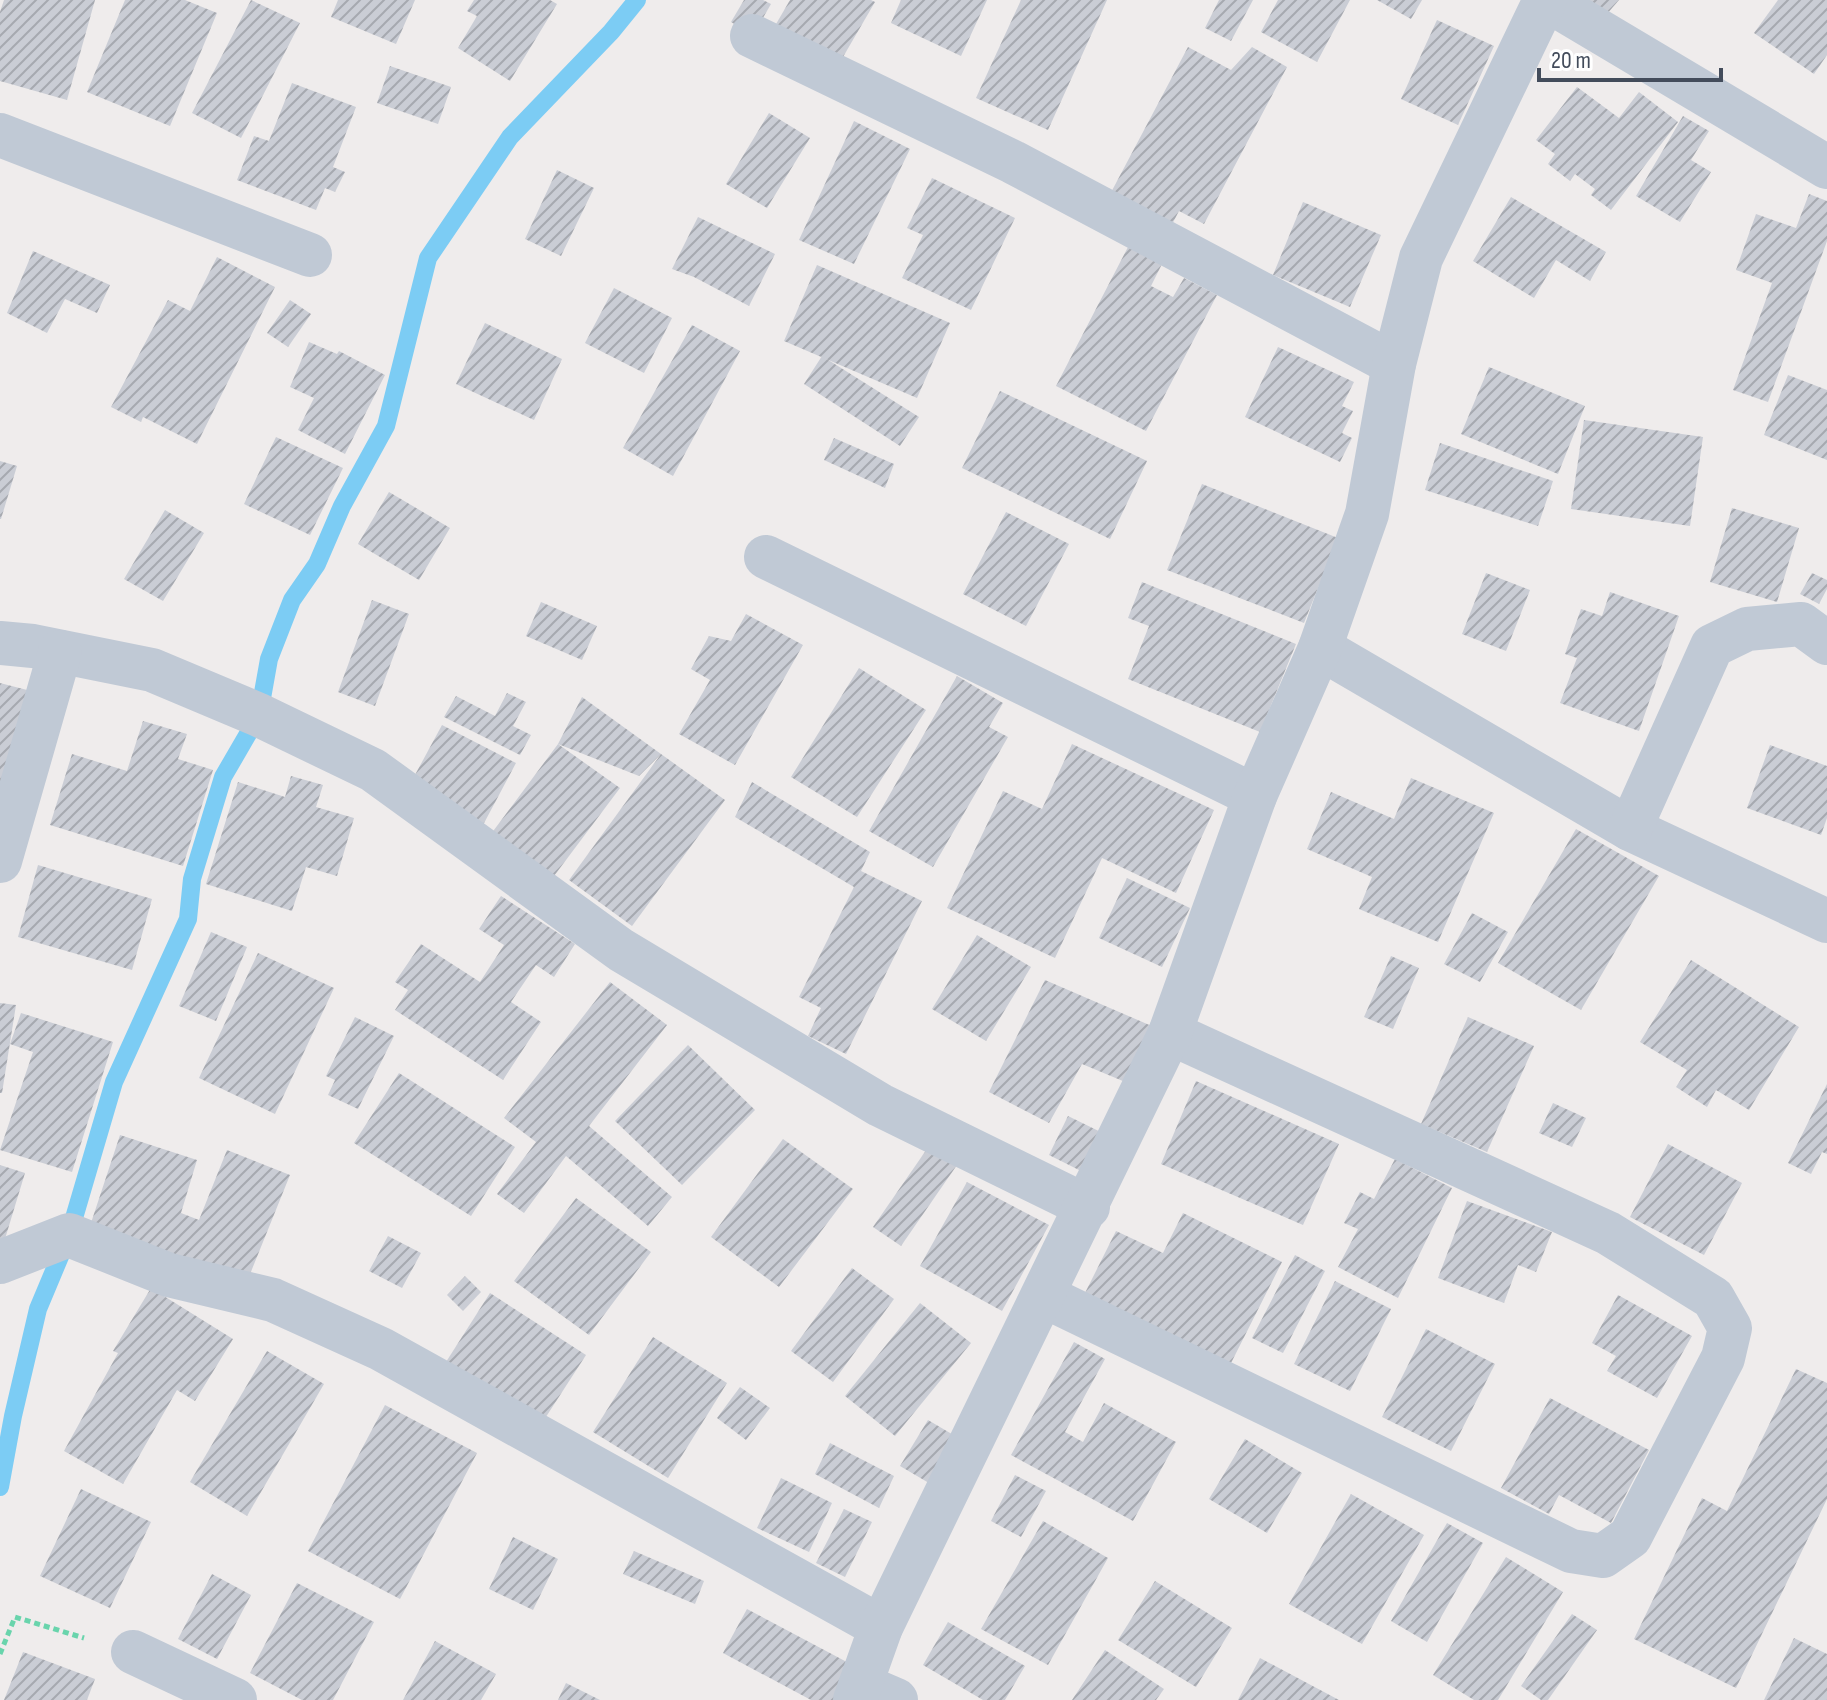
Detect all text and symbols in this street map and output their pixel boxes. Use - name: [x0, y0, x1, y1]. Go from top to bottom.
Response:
- scale bar: [1539, 32, 1721, 82]
- text: 20 m: [1551, 46, 1591, 75]

